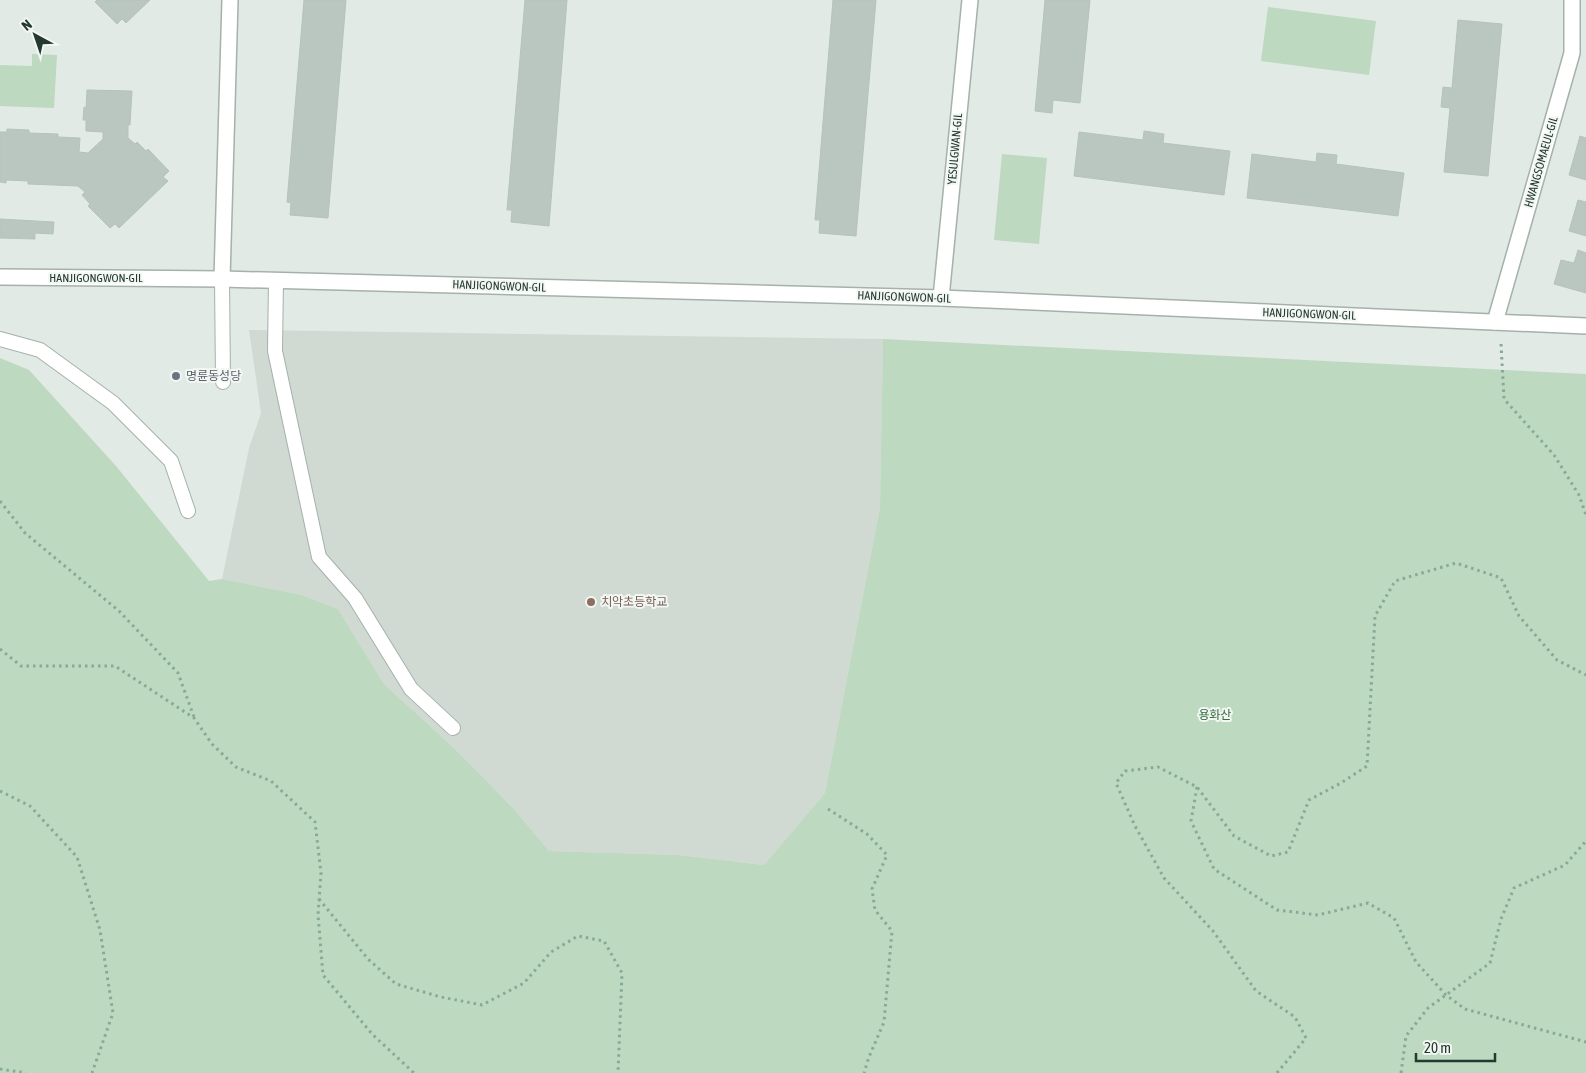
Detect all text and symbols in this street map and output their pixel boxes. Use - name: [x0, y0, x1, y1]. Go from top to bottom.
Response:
- north arrow: [10, 10, 60, 60]
- text: N: [18, 16, 35, 34]
- street label: YESULGWAN-GIL: [945, 112, 965, 185]
- street label: HWANGSOMAEUL-GIL: [1521, 115, 1561, 209]
- street label: HANJIGONGWON-GIL: [49, 271, 143, 285]
- street label: HANJIGONGWON-GIL: [452, 277, 546, 295]
- street label: HANJIGONGWON-GIL: [857, 288, 951, 306]
- street label: HANJIGONGWON-GIL: [1262, 305, 1356, 323]
- place label: 명륜동성당: [186, 369, 241, 383]
- marker: 명륜동성당: [170, 370, 182, 382]
- place label: 치악초등학교: [601, 595, 667, 609]
- marker: 치악초등학교: [585, 596, 597, 608]
- park label: 용화산: [1198, 708, 1232, 722]
- scale bar: [1416, 1030, 1495, 1062]
- text: 20 m: [1424, 1039, 1451, 1056]

